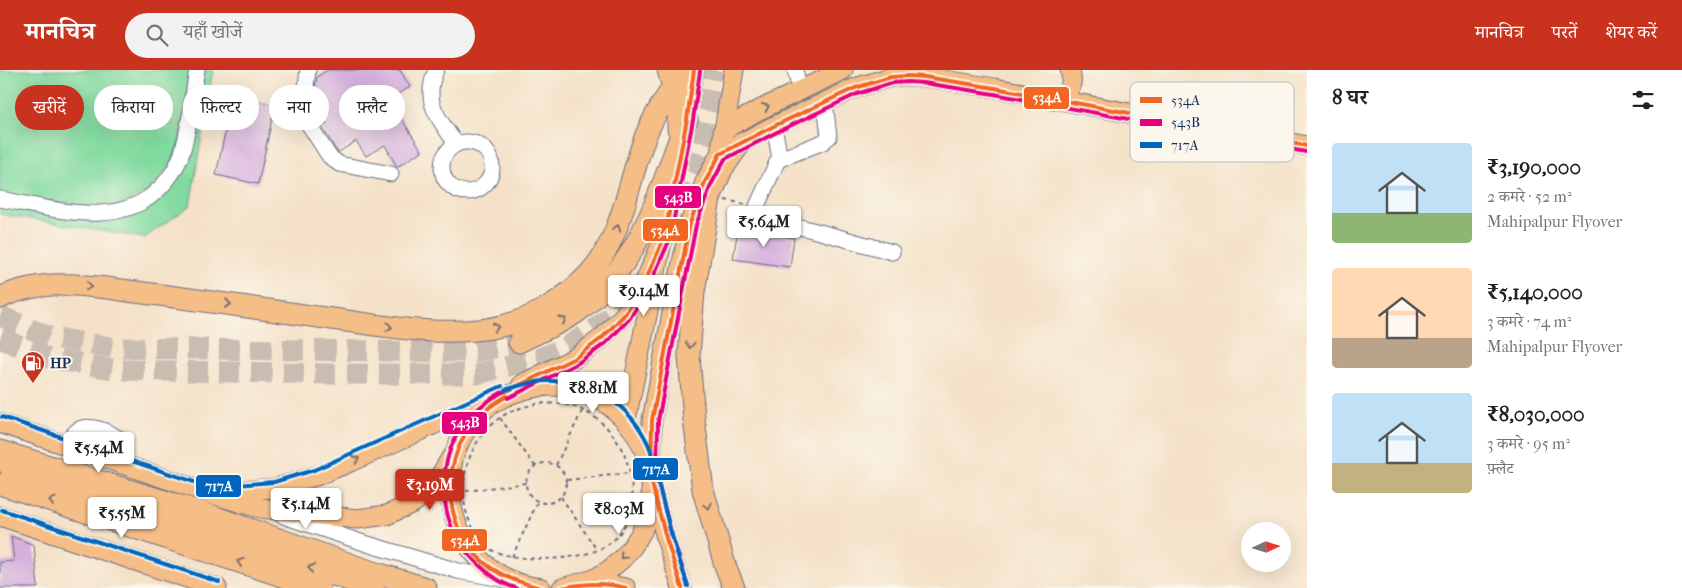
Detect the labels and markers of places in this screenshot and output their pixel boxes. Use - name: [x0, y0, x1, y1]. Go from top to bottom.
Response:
- pin: ₹5.64M: [723, 206, 805, 248]
- pin: ₹9.14M: [603, 274, 685, 317]
- fuel station icon: HP: [20, 350, 46, 384]
- place label: HP: [50, 354, 71, 372]
- pin: ₹8.81M: [552, 372, 634, 414]
- pin: ₹5.54M: [58, 432, 140, 474]
- pin: ₹3.19M: [389, 468, 471, 511]
- pin: ₹5.14M: [265, 488, 347, 530]
- pin: ₹8.03M: [578, 492, 660, 535]
- pin: ₹5.55M: [81, 496, 163, 539]

